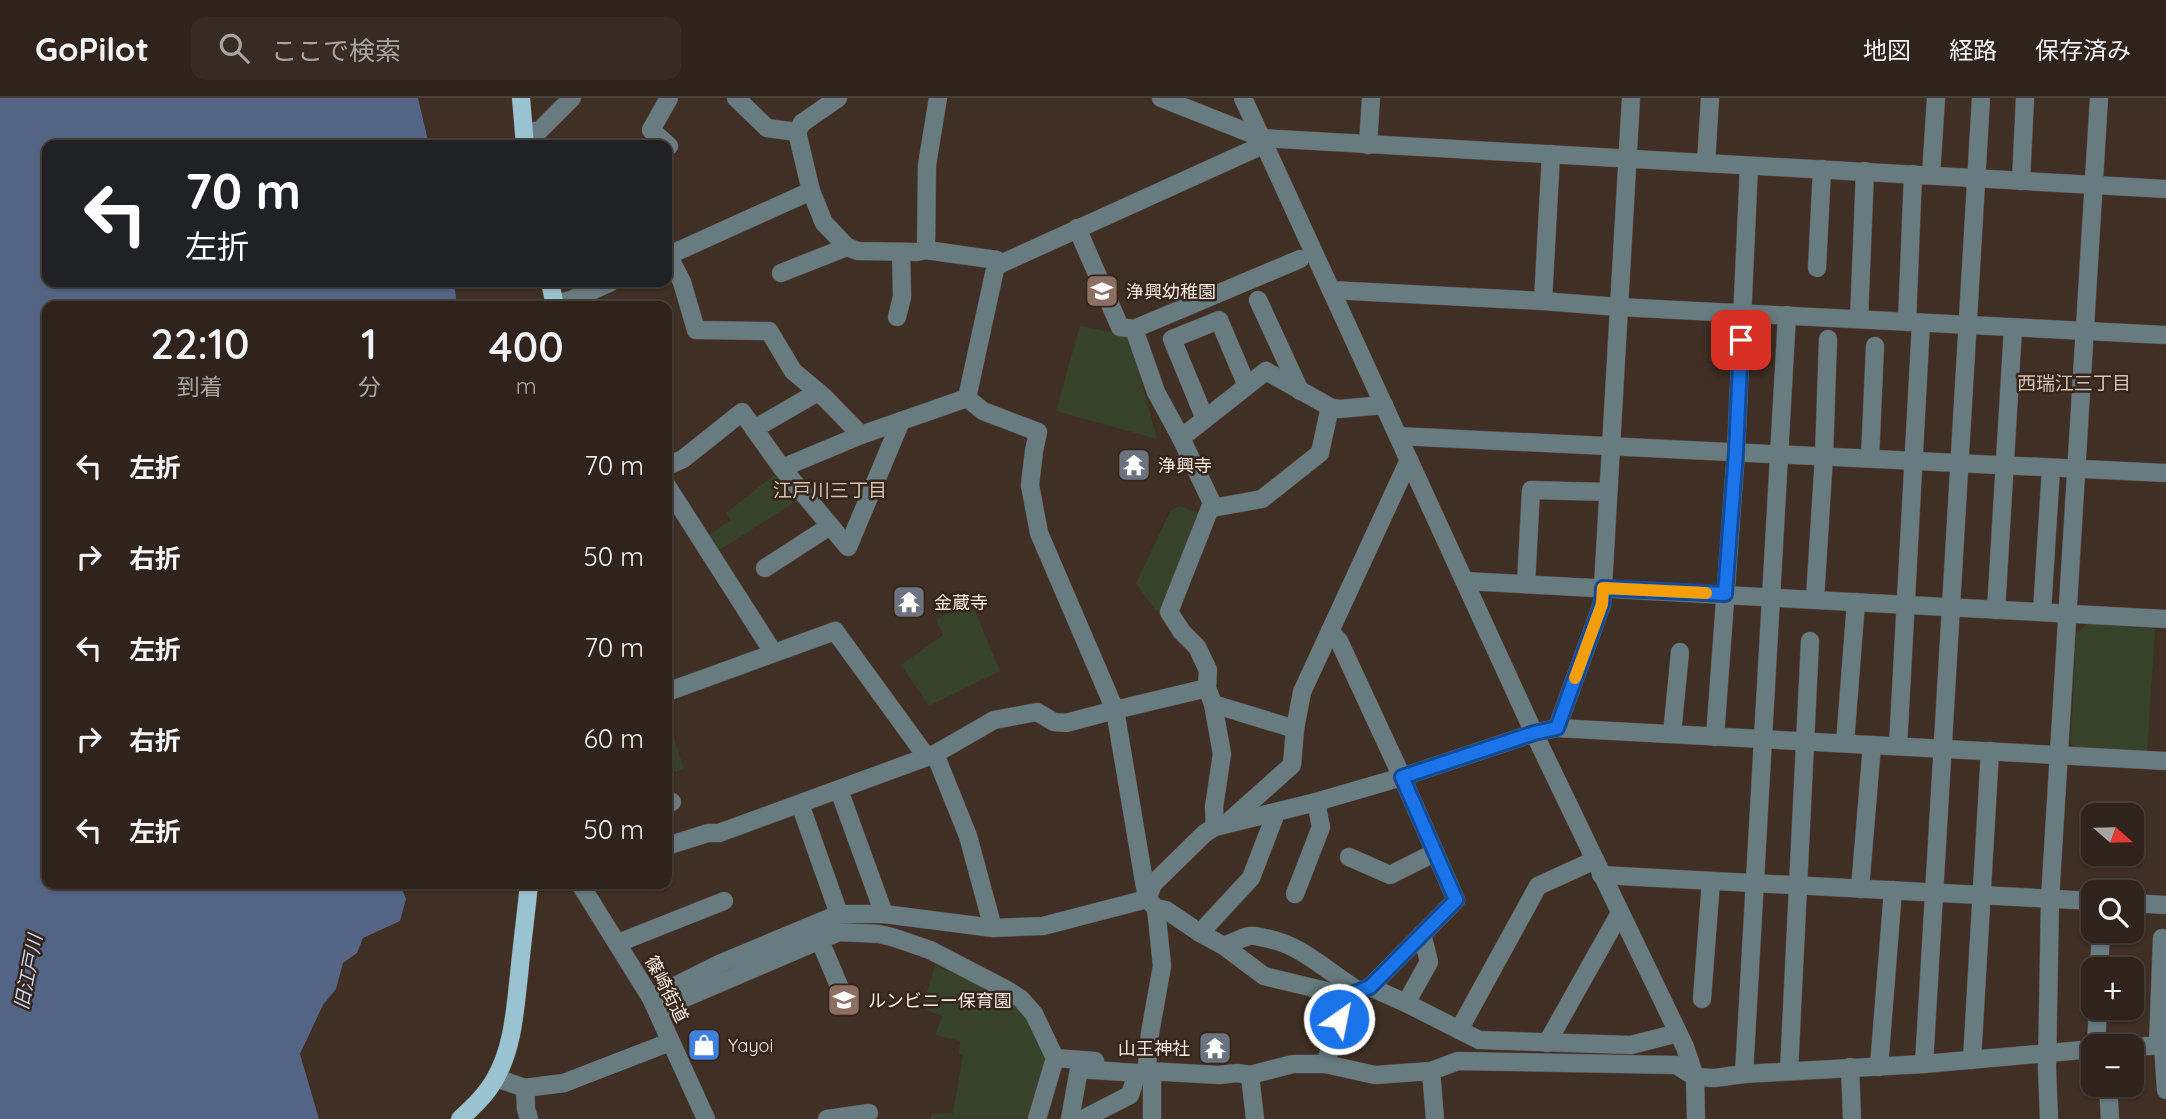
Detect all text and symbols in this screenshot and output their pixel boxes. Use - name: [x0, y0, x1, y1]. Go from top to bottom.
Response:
- search box: [191, 17, 681, 80]
- text: GoPilot: [35, 28, 149, 69]
- icon: search: [215, 29, 253, 67]
- text: ここで検索: [271, 34, 401, 67]
- text: 地図: [1863, 35, 1911, 65]
- text: 経路: [1949, 35, 1997, 65]
- text: 保存済み: [2035, 35, 2131, 65]
- text: 70 m: [185, 160, 301, 221]
- icon: left: [70, 168, 161, 259]
- text: 左折: [185, 226, 249, 266]
- school or university icon: 浄興幼稚園: [1083, 272, 1121, 310]
- place label: 浄興幼稚園: [1126, 280, 1216, 303]
- pin: [1711, 310, 1771, 370]
- text: 22:10: [150, 317, 249, 370]
- text: 1: [361, 317, 377, 370]
- text: 400: [489, 320, 564, 373]
- icon: arrive: [1722, 321, 1760, 359]
- text: m: [516, 371, 537, 400]
- district label: 西瑞江三丁目: [2017, 371, 2131, 395]
- text: 到着: [177, 372, 223, 401]
- text: 分: [358, 372, 381, 401]
- temple icon: 浄興寺: [1115, 446, 1153, 484]
- icon: left: [70, 447, 108, 485]
- text: 70 m: [584, 449, 644, 482]
- text: 左折: [129, 451, 181, 484]
- place label: 浄興寺: [1158, 454, 1212, 477]
- district label: 江戸川三丁目: [773, 478, 887, 502]
- icon: right: [70, 538, 108, 576]
- text: 50 m: [584, 540, 644, 573]
- text: 右折: [129, 542, 181, 575]
- temple icon: 金蔵寺: [890, 583, 928, 621]
- place label: 金蔵寺: [934, 591, 988, 614]
- icon: left: [70, 629, 108, 667]
- text: 70 m: [584, 631, 644, 664]
- text: 左折: [129, 633, 181, 666]
- icon: right: [70, 720, 108, 758]
- text: 60 m: [584, 722, 644, 755]
- text: 右折: [129, 724, 181, 757]
- north arrow: [2081, 803, 2144, 866]
- map controls: [2081, 803, 2144, 1097]
- icon: left: [70, 811, 108, 849]
- text: 50 m: [584, 813, 644, 846]
- text: 左折: [129, 815, 181, 848]
- button: search: [2081, 880, 2144, 943]
- water label: 旧江戸川: [9, 930, 47, 1012]
- street label: 篠崎街道: [640, 952, 694, 1026]
- button: +: [2081, 957, 2144, 1020]
- school or university icon: ルンビニー保育園: [825, 981, 863, 1019]
- position arrow: [1302, 982, 1376, 1056]
- place label: ルンビニー保育園: [868, 989, 1012, 1012]
- shop icon: Yayoi: [685, 1026, 723, 1064]
- temple icon: 山王神社: [1196, 1029, 1234, 1067]
- place label: Yayoi: [728, 1034, 773, 1057]
- button: −: [2081, 1034, 2144, 1097]
- place label: 山王神社: [1118, 1037, 1190, 1060]

